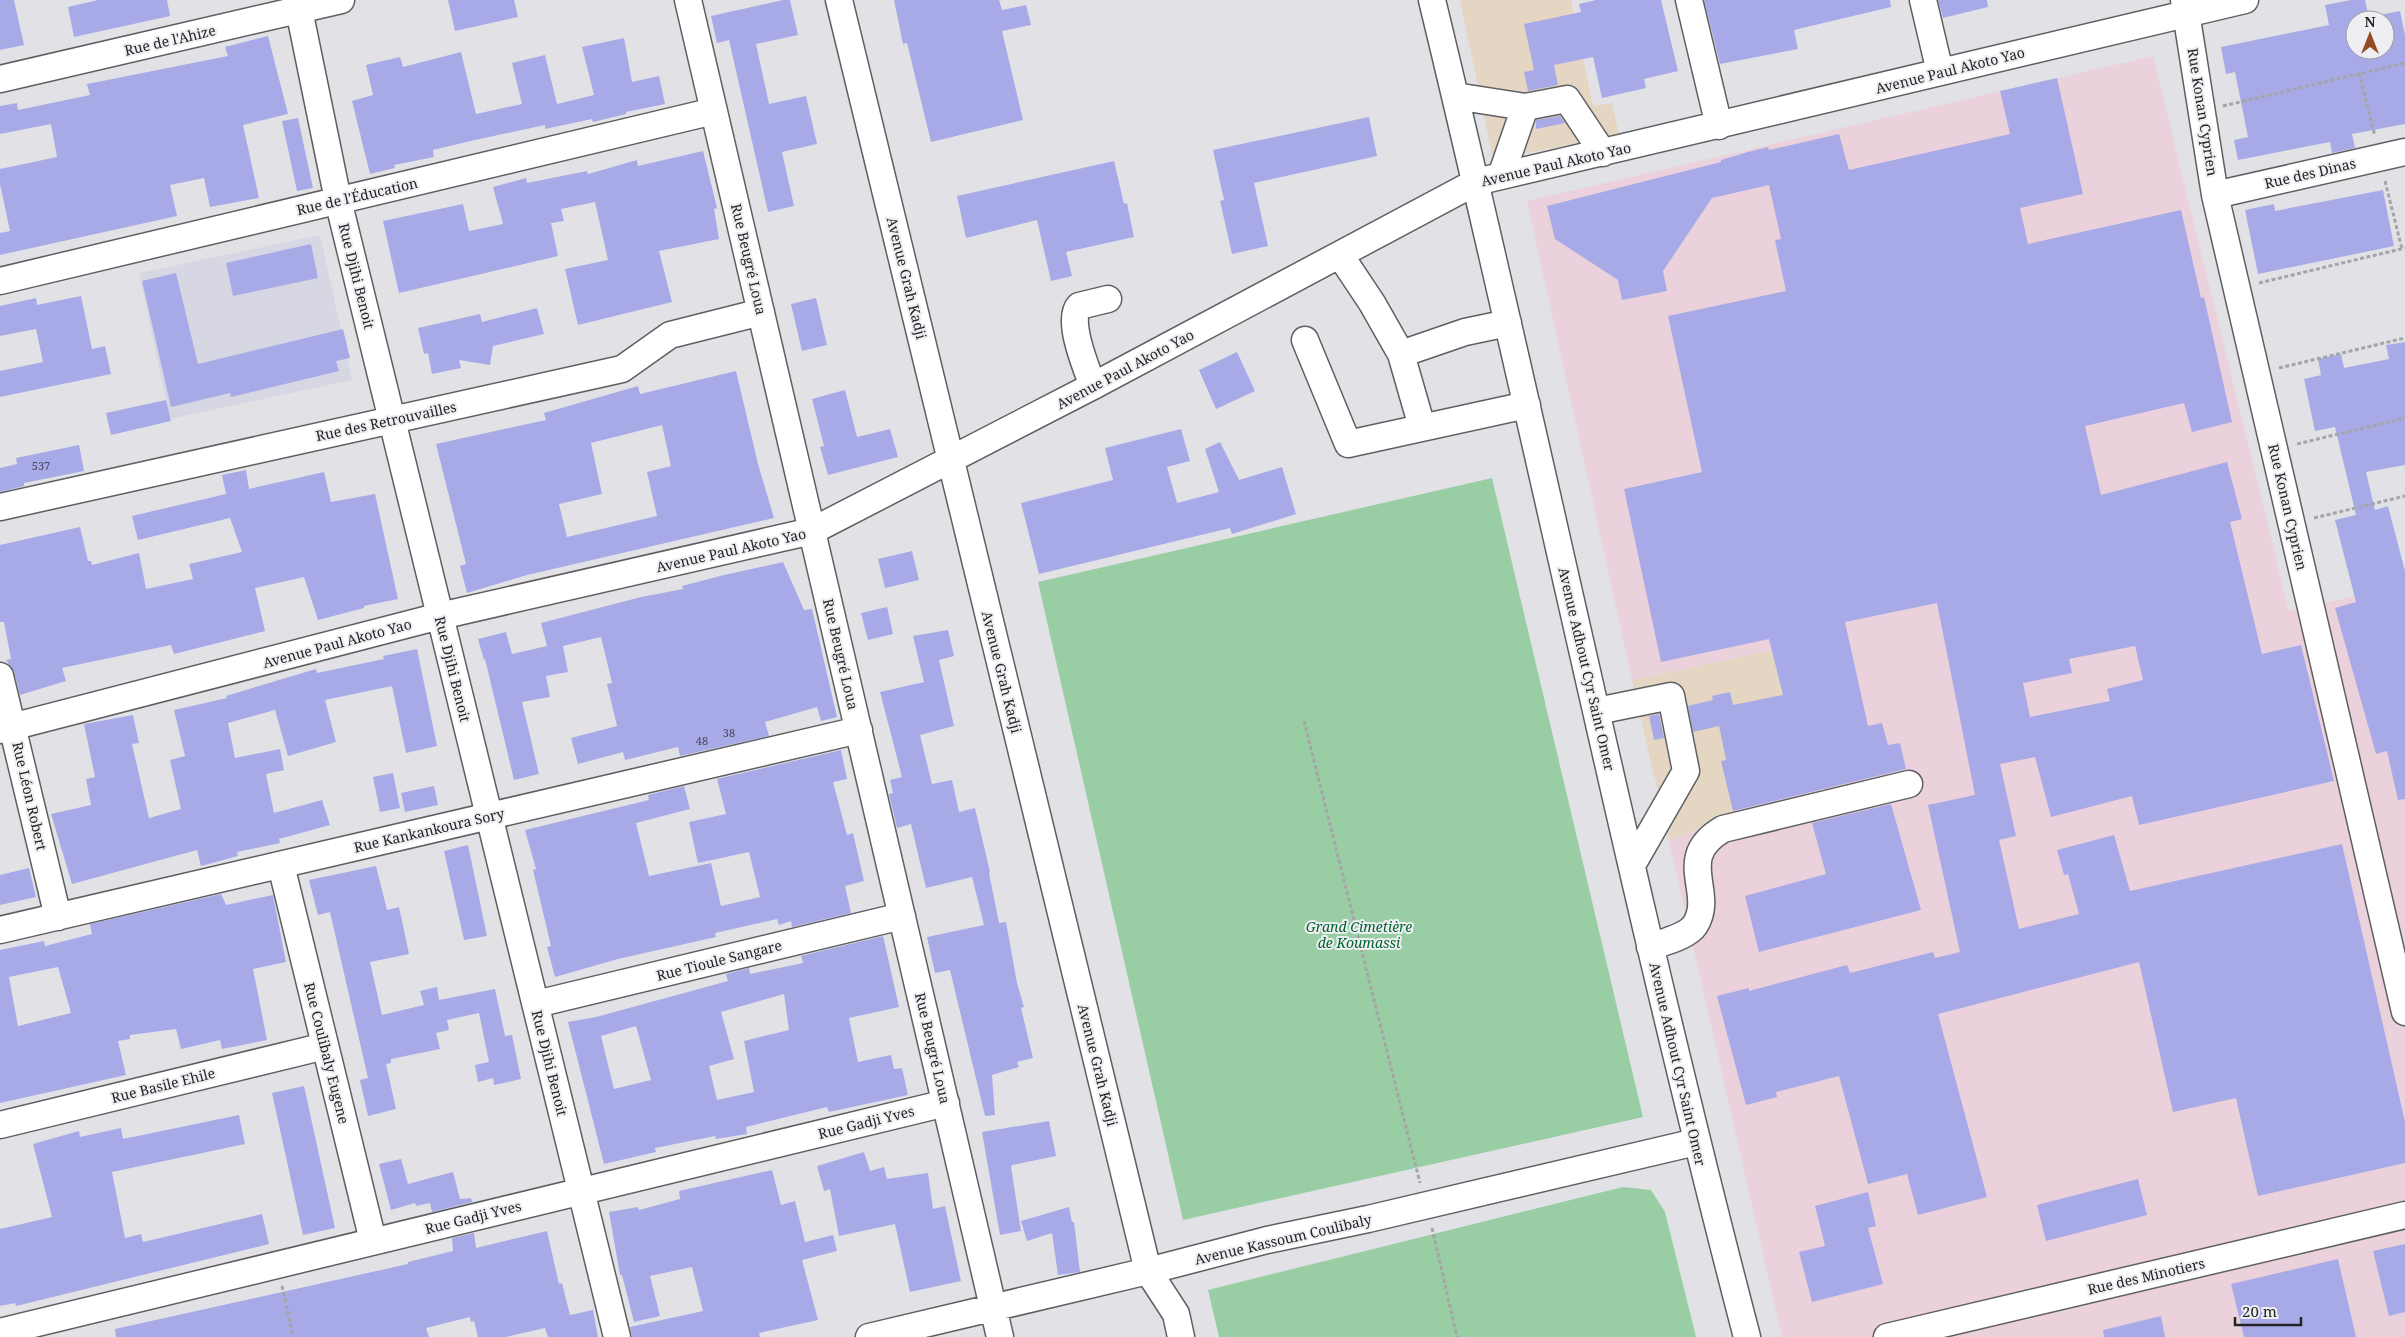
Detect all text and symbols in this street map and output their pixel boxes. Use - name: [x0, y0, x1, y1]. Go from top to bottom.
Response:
- north arrow: [2345, 10, 2395, 60]
- text: N: [2364, 12, 2376, 31]
- street label: Rue de l'Ahize: [122, 20, 218, 60]
- street label: Avenue Paul Akoto Yao: [1873, 42, 2027, 98]
- street label: Rue Konan Cyprien: [2184, 47, 2222, 177]
- street label: Avenue Paul Akoto Yao: [1479, 138, 1633, 190]
- street label: Rue des Dinas: [2262, 153, 2358, 193]
- street label: Rue de l'Éducation: [295, 173, 419, 219]
- street label: Rue Beugré Loua: [727, 202, 771, 317]
- street label: Avenue Grah Kadji: [883, 215, 932, 342]
- street label: Rue Djihi Benoit: [335, 221, 379, 331]
- street label: Avenue Paul Akoto Yao: [1053, 325, 1197, 413]
- street label: Rue des Retrouvailles: [314, 397, 458, 445]
- street label: Rue Konan Cyprien: [2264, 442, 2312, 572]
- house number: 537: [32, 458, 50, 473]
- street label: Avenue Paul Akoto Yao: [654, 524, 808, 576]
- street label: Avenue Adhout Cyr Saint Omer: [1554, 565, 1620, 773]
- street label: Rue Beugré Loua: [819, 597, 863, 712]
- street label: Avenue Grah Kadji: [978, 609, 1027, 736]
- street label: Avenue Paul Akoto Yao: [261, 614, 413, 672]
- street label: Rue Djihi Benoit: [431, 614, 475, 724]
- house number: 38: [723, 725, 735, 740]
- house number: 48: [696, 733, 708, 748]
- street label: Rue Léon Robert: [8, 740, 52, 852]
- street label: Rue Kankankoura Sory: [352, 803, 506, 857]
- park label: Grand Cimetière de Koumassi: [1306, 917, 1412, 952]
- street label: Rue Tioule Sangare: [654, 935, 784, 985]
- street label: Avenue Adhout Cyr Saint Omer: [1645, 960, 1711, 1168]
- street label: Rue Coulibaly Eugene: [300, 980, 354, 1126]
- street label: Rue Beugré Loua: [911, 991, 955, 1106]
- street label: Avenue Grah Kadji: [1074, 1002, 1123, 1129]
- street label: Rue Djihi Benoit: [528, 1008, 572, 1118]
- street label: Rue Basile Ehile: [109, 1063, 217, 1107]
- street label: Rue Gadji Yves: [816, 1101, 916, 1143]
- street label: Rue Gadji Yves: [423, 1196, 523, 1238]
- street label: Avenue Kassoum Coulibaly: [1193, 1209, 1373, 1269]
- street label: Rue des Minotiers: [2086, 1253, 2206, 1299]
- scale bar: [2235, 1294, 2301, 1326]
- text: 20 m: [2242, 1301, 2277, 1321]

